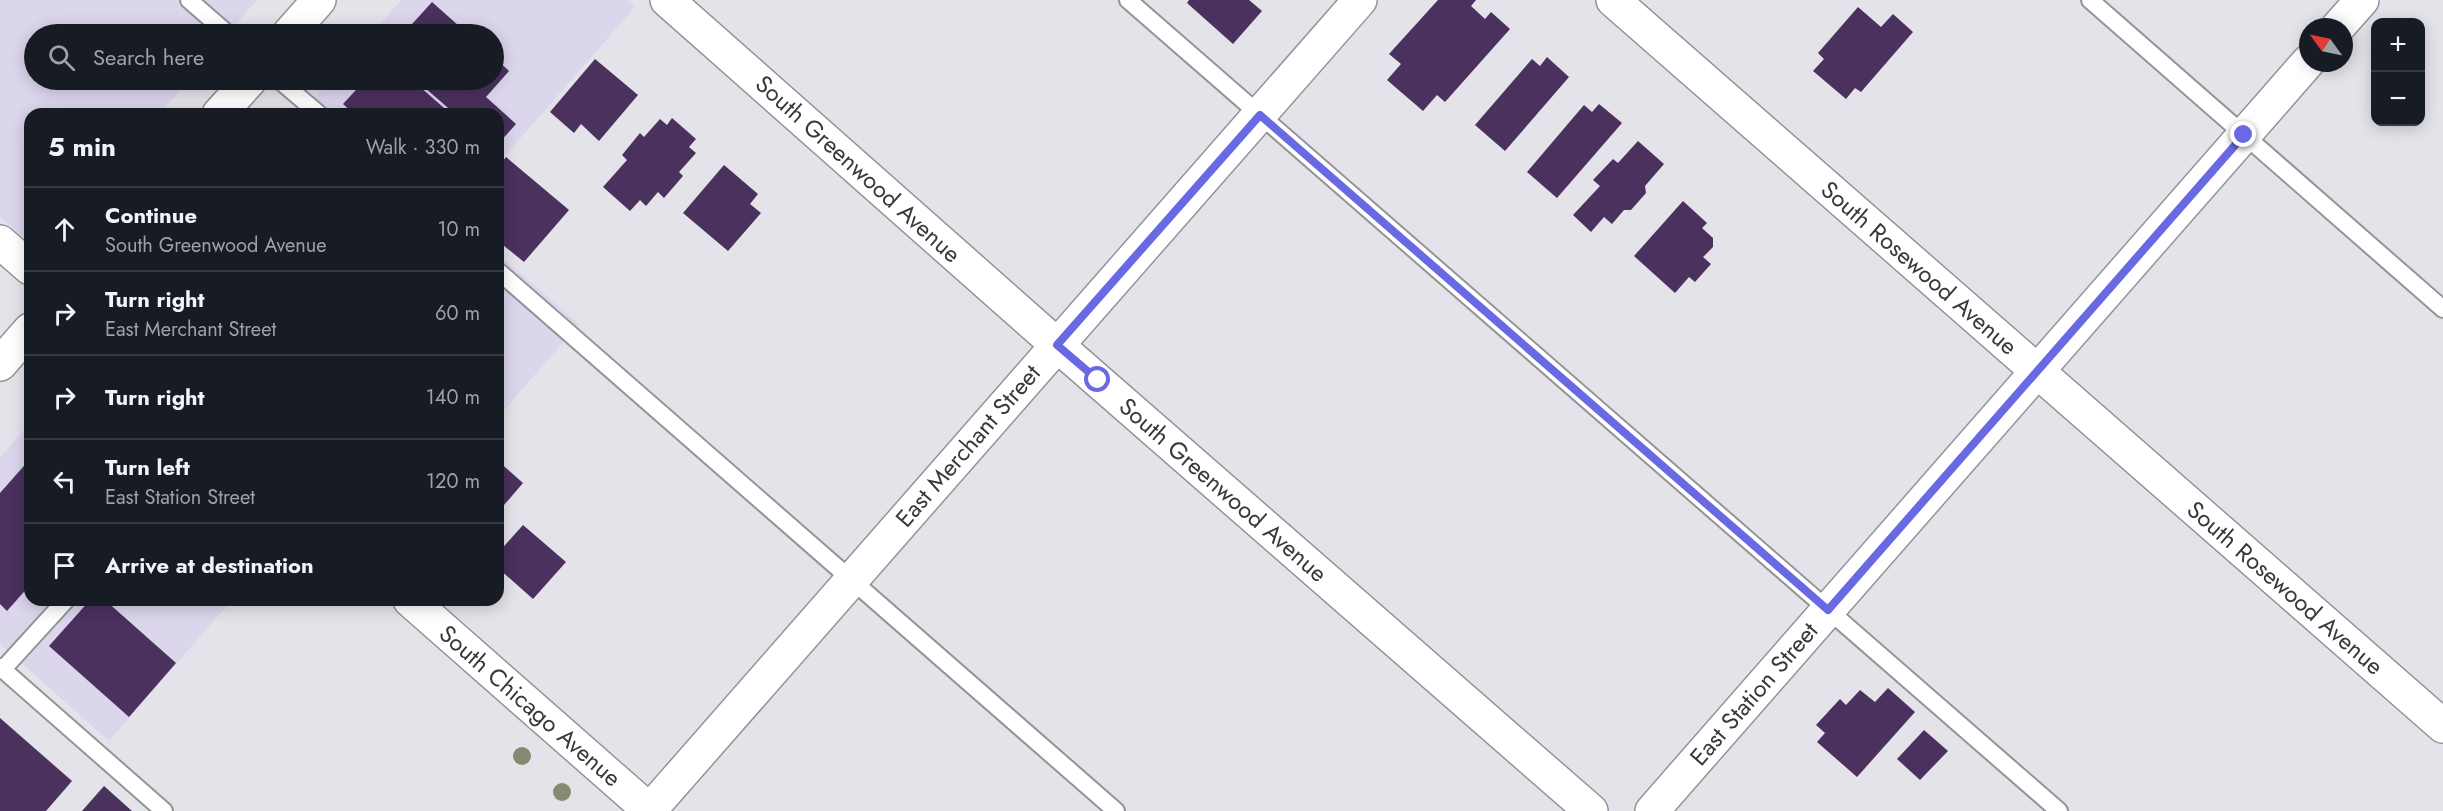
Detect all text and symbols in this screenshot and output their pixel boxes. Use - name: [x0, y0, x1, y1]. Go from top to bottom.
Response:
- north arrow: [2299, 18, 2353, 72]
- map controls: [2371, 18, 2425, 126]
- button: +: [2371, 18, 2425, 72]
- search box: [24, 24, 504, 90]
- icon: search: [45, 41, 78, 74]
- text: Search here: [93, 41, 204, 73]
- street label: South Greenwood Avenue: [748, 67, 969, 271]
- button: −: [2371, 72, 2425, 126]
- route end: [2230, 121, 2256, 147]
- text: 5 min: [48, 128, 116, 166]
- text: Walk · 330 m: [366, 133, 480, 162]
- street label: South Rosewood Avenue: [1813, 172, 2025, 363]
- text: Continue: [105, 199, 197, 231]
- icon: ahead: [48, 213, 81, 246]
- text: 10 m: [437, 215, 480, 244]
- text: South Greenwood Avenue: [105, 231, 327, 260]
- text: Turn right: [105, 283, 205, 315]
- icon: right: [48, 297, 81, 330]
- text: 60 m: [435, 299, 480, 328]
- text: East Merchant Street: [105, 315, 276, 344]
- street label: East Merchant Street: [887, 356, 1048, 535]
- route start: [1084, 366, 1110, 392]
- icon: right: [48, 381, 81, 414]
- text: Turn right: [105, 381, 205, 413]
- text: 140 m: [426, 383, 480, 412]
- street label: South Greenwood Avenue: [1112, 389, 1335, 590]
- text: Turn left: [105, 451, 190, 483]
- icon: left: [48, 465, 81, 498]
- text: 120 m: [426, 467, 480, 496]
- text: East Station Street: [105, 483, 255, 512]
- street label: South Rosewood Avenue: [2179, 492, 2391, 683]
- icon: arrive: [48, 549, 81, 582]
- text: Arrive at destination: [105, 549, 314, 581]
- street label: East Station Street: [1681, 614, 1826, 773]
- street label: South Chicago Avenue: [432, 616, 629, 795]

